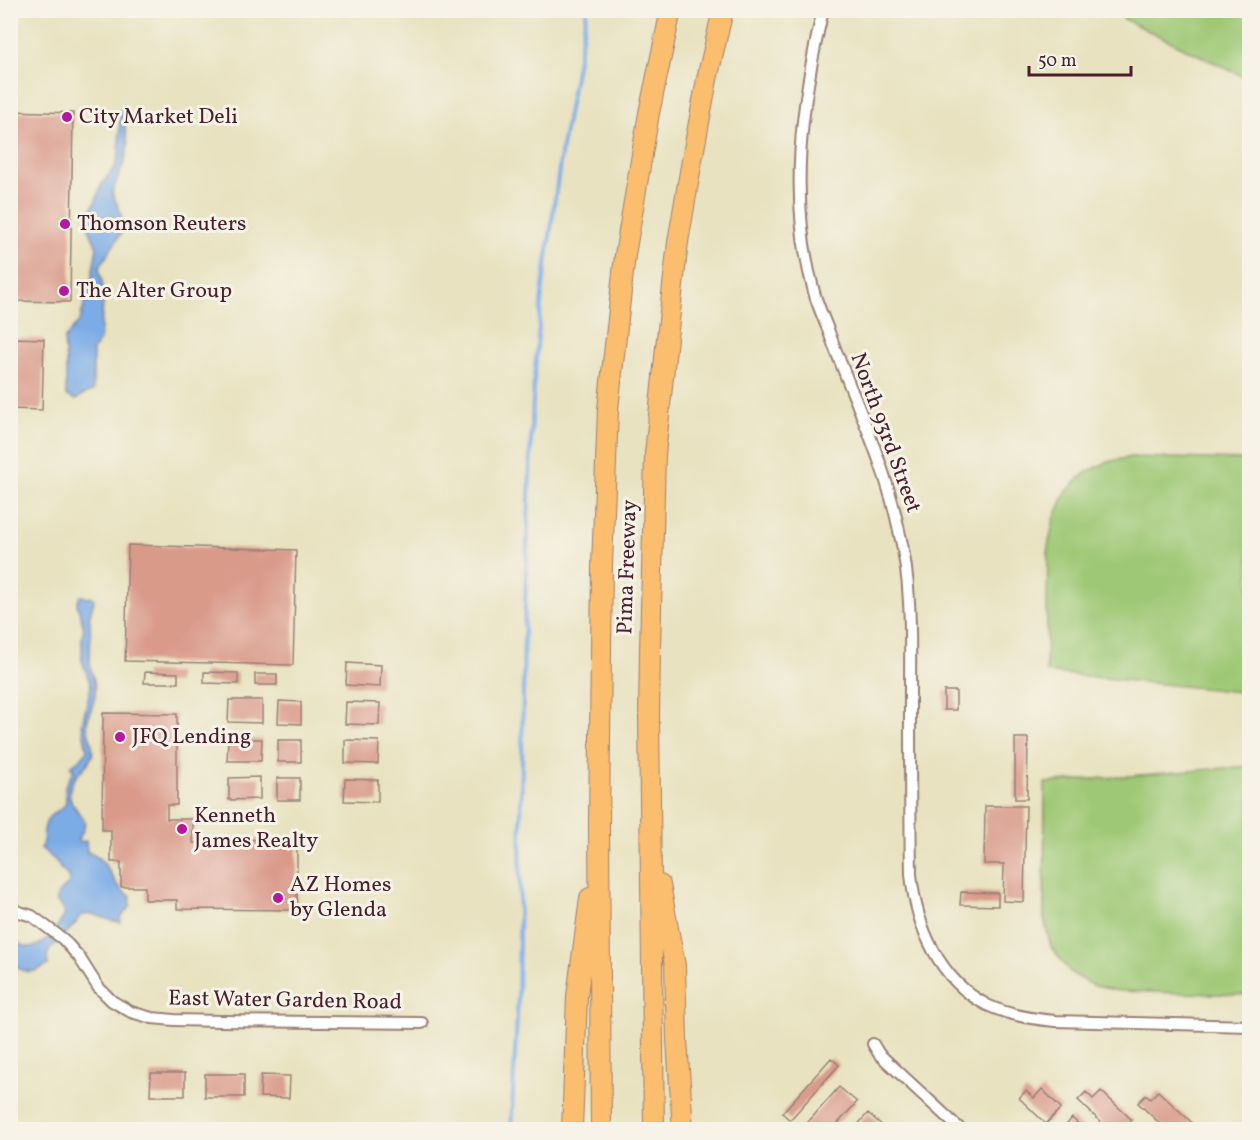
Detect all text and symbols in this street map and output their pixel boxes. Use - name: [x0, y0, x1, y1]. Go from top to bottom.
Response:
- scale bar: [1029, 39, 1131, 77]
- text: 50 m: [1038, 49, 1077, 74]
- place label: City Market Deli: [79, 102, 238, 133]
- marker: City Market Deli: [60, 110, 74, 124]
- place label: Thomson Reuters: [77, 209, 246, 240]
- marker: Thomson Reuters: [58, 217, 72, 231]
- place label: The Alter Group: [76, 276, 232, 307]
- marker: The Alter Group: [57, 284, 71, 298]
- street label: North 93rd Street: [842, 349, 928, 518]
- street label: Pima Freeway: [610, 499, 646, 635]
- place label: JFQ Lending: [132, 722, 251, 753]
- marker: JFQ Lending: [113, 730, 127, 744]
- place label: Kenneth James Realty: [194, 801, 318, 857]
- marker: Kenneth James Realty: [175, 822, 189, 836]
- place label: AZ Homes by Glenda: [290, 870, 391, 926]
- marker: AZ Homes by Glenda: [271, 891, 285, 905]
- street label: East Water Garden Road: [168, 983, 402, 1019]

